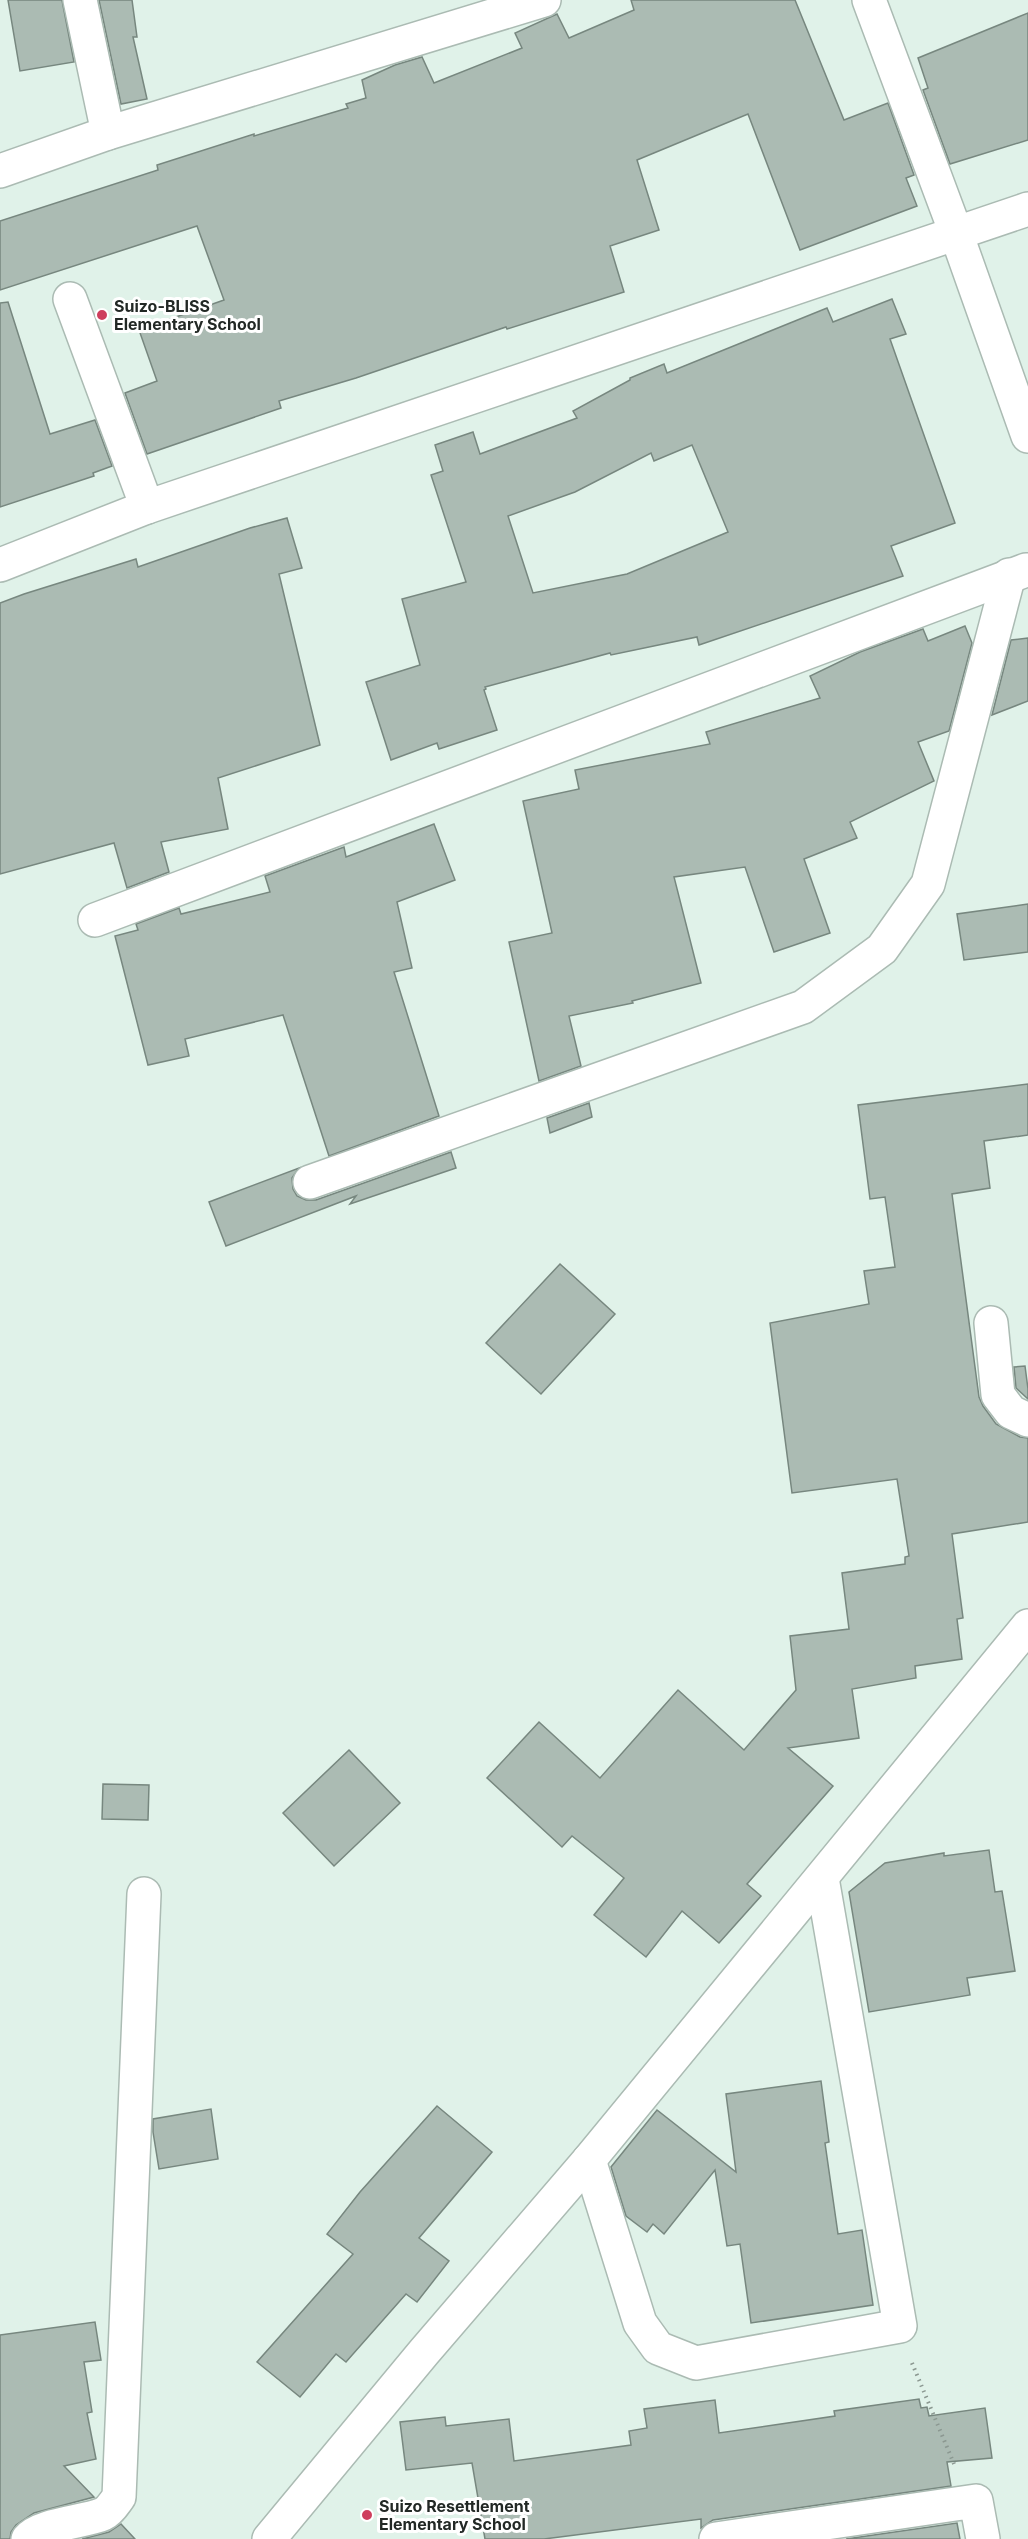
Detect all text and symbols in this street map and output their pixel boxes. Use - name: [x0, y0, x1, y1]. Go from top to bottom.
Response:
- place label: Suizo-BLISS Elementary School: [114, 296, 261, 334]
- marker: Suizo-BLISS Elementary School: [95, 308, 109, 322]
- place label: Suizo Resettlement Elementary School: [379, 2496, 530, 2534]
- marker: Suizo Resettlement Elementary School: [360, 2508, 374, 2522]

